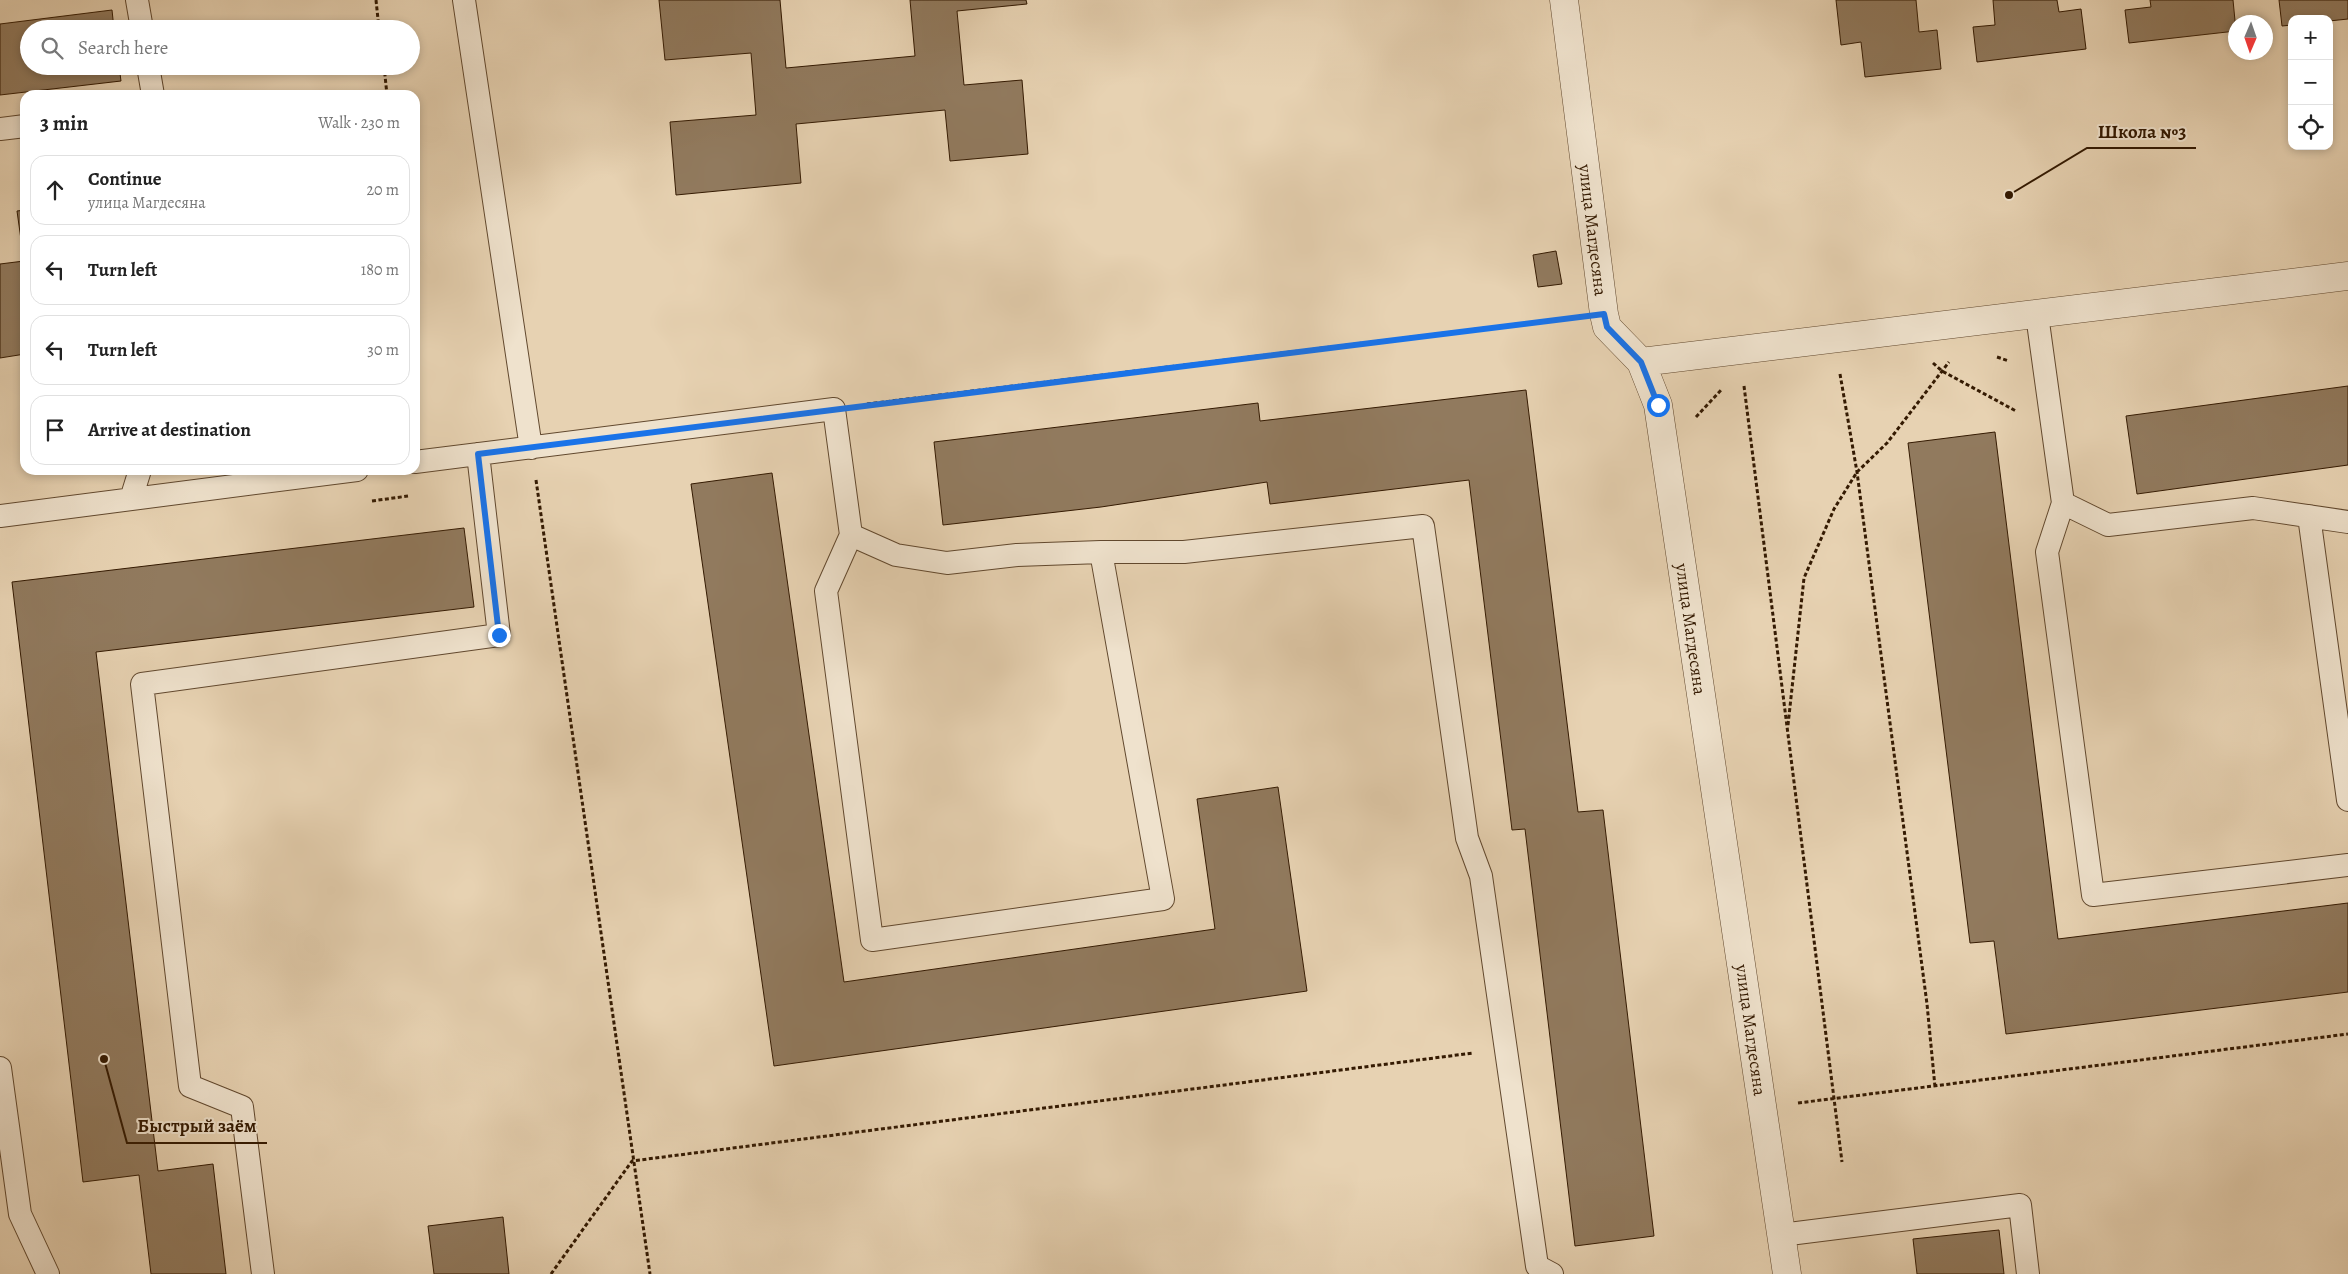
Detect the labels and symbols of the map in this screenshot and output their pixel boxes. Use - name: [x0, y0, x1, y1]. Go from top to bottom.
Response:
- north arrow: [2228, 15, 2273, 60]
- callout: Школа №3: [2087, 114, 2196, 148]
- text: Школа №3: [2098, 119, 2186, 145]
- street label: улица Магдесяна: [1573, 162, 1613, 298]
- route start: [1647, 394, 1670, 417]
- street label: улица Магдесяна: [1670, 561, 1712, 697]
- route end: [488, 624, 511, 647]
- street label: улица Магдесяна: [1730, 962, 1772, 1098]
- callout: Быстрый заём: [127, 1109, 267, 1143]
- text: Быстрый заём: [137, 1113, 257, 1139]

